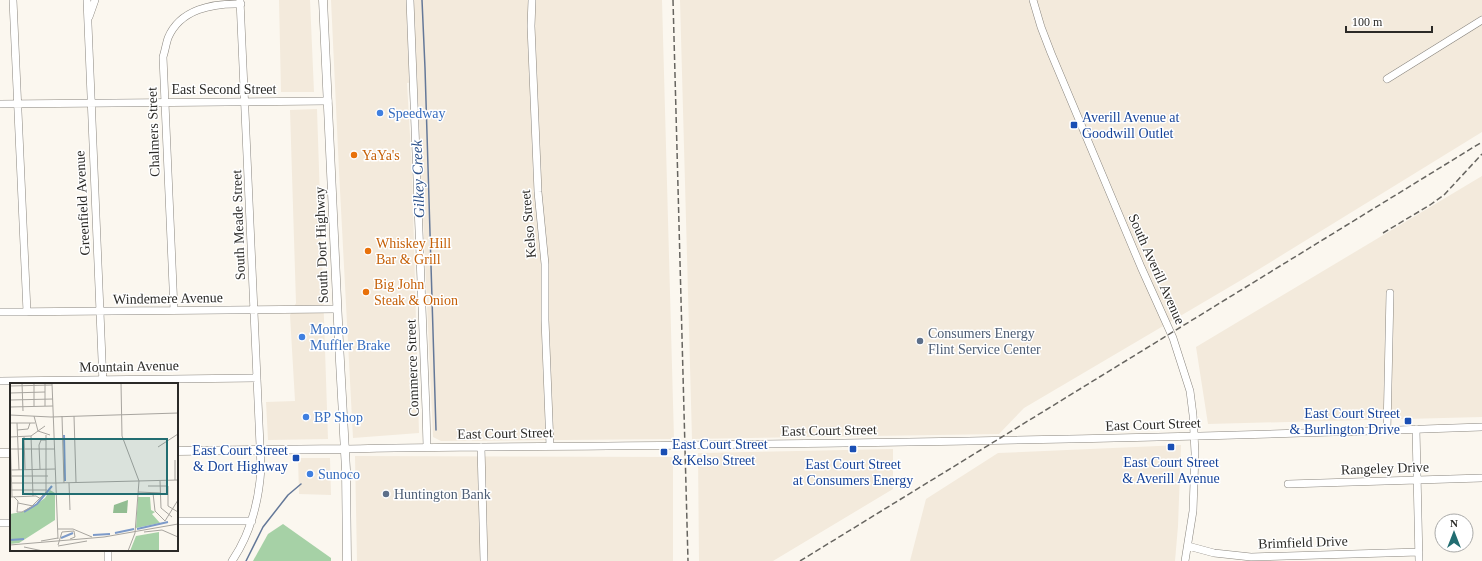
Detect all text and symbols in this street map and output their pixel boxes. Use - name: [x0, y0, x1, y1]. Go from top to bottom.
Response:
- scale bar: [1346, 8, 1432, 34]
- text: 100 m: [1352, 15, 1383, 29]
- street label: East Second Street: [172, 82, 277, 97]
- street label: Chalmers Street: [144, 87, 163, 177]
- place label: Speedway: [388, 106, 446, 121]
- marker: Speedway: [375, 108, 385, 118]
- place label: Averill Avenue at Goodwill Outlet: [1082, 110, 1180, 141]
- marker: Averill Avenue at Goodwill Outlet: [1069, 120, 1079, 130]
- water label: Gilkey Creek: [409, 139, 427, 218]
- place label: YaYa's: [362, 148, 400, 163]
- street label: Greenfield Avenue: [72, 150, 93, 256]
- marker: YaYa's: [349, 150, 359, 160]
- street label: South Meade Street: [229, 169, 248, 280]
- street label: South Dort Highway: [312, 186, 331, 304]
- street label: Kelso Street: [518, 189, 539, 259]
- street label: South Averill Avenue: [1125, 212, 1188, 327]
- place label: Whiskey Hill Bar & Grill: [376, 236, 451, 267]
- marker: Whiskey Hill Bar & Grill: [363, 246, 373, 256]
- place label: Big John Steak & Onion: [374, 277, 458, 308]
- marker: Big John Steak & Onion: [361, 287, 371, 297]
- street label: Windemere Avenue: [113, 290, 223, 307]
- street label: Commerce Street: [403, 319, 422, 417]
- place label: Monro Muffler Brake: [310, 322, 390, 353]
- place label: Consumers Energy Flint Service Center: [928, 326, 1041, 357]
- marker: Monro Muffler Brake: [297, 332, 307, 342]
- marker: Consumers Energy Flint Service Center: [915, 336, 925, 346]
- street label: Mountain Avenue: [79, 358, 179, 375]
- inset map: [10, 383, 178, 551]
- place label: East Court Street & Burlington Drive: [1290, 406, 1400, 437]
- place label: BP Shop: [314, 410, 363, 425]
- marker: BP Shop: [301, 412, 311, 422]
- street label: East Court Street: [1105, 415, 1201, 434]
- marker: East Court Street & Burlington Drive: [1403, 416, 1413, 426]
- street label: East Court Street: [781, 422, 877, 439]
- street label: East Court Street: [457, 425, 553, 442]
- place label: East Court Street & Kelso Street: [672, 437, 768, 468]
- marker: East Court Street & Averill Avenue: [1166, 442, 1176, 452]
- place label: East Court Street & Dort Highway: [192, 443, 288, 474]
- marker: East Court Street at Consumers Energy: [848, 444, 858, 454]
- marker: East Court Street & Kelso Street: [659, 447, 669, 457]
- marker: East Court Street & Dort Highway: [291, 453, 301, 463]
- place label: East Court Street & Averill Avenue: [1122, 455, 1220, 486]
- place label: East Court Street at Consumers Energy: [793, 457, 913, 488]
- street label: Rangeley Drive: [1341, 459, 1429, 478]
- place label: Sunoco: [318, 467, 360, 482]
- marker: Sunoco: [305, 469, 315, 479]
- place label: Huntington Bank: [394, 487, 491, 502]
- marker: Huntington Bank: [381, 489, 391, 499]
- north arrow: [1434, 513, 1474, 553]
- text: N: [1450, 517, 1458, 529]
- street label: Brimfield Drive: [1258, 533, 1348, 552]

